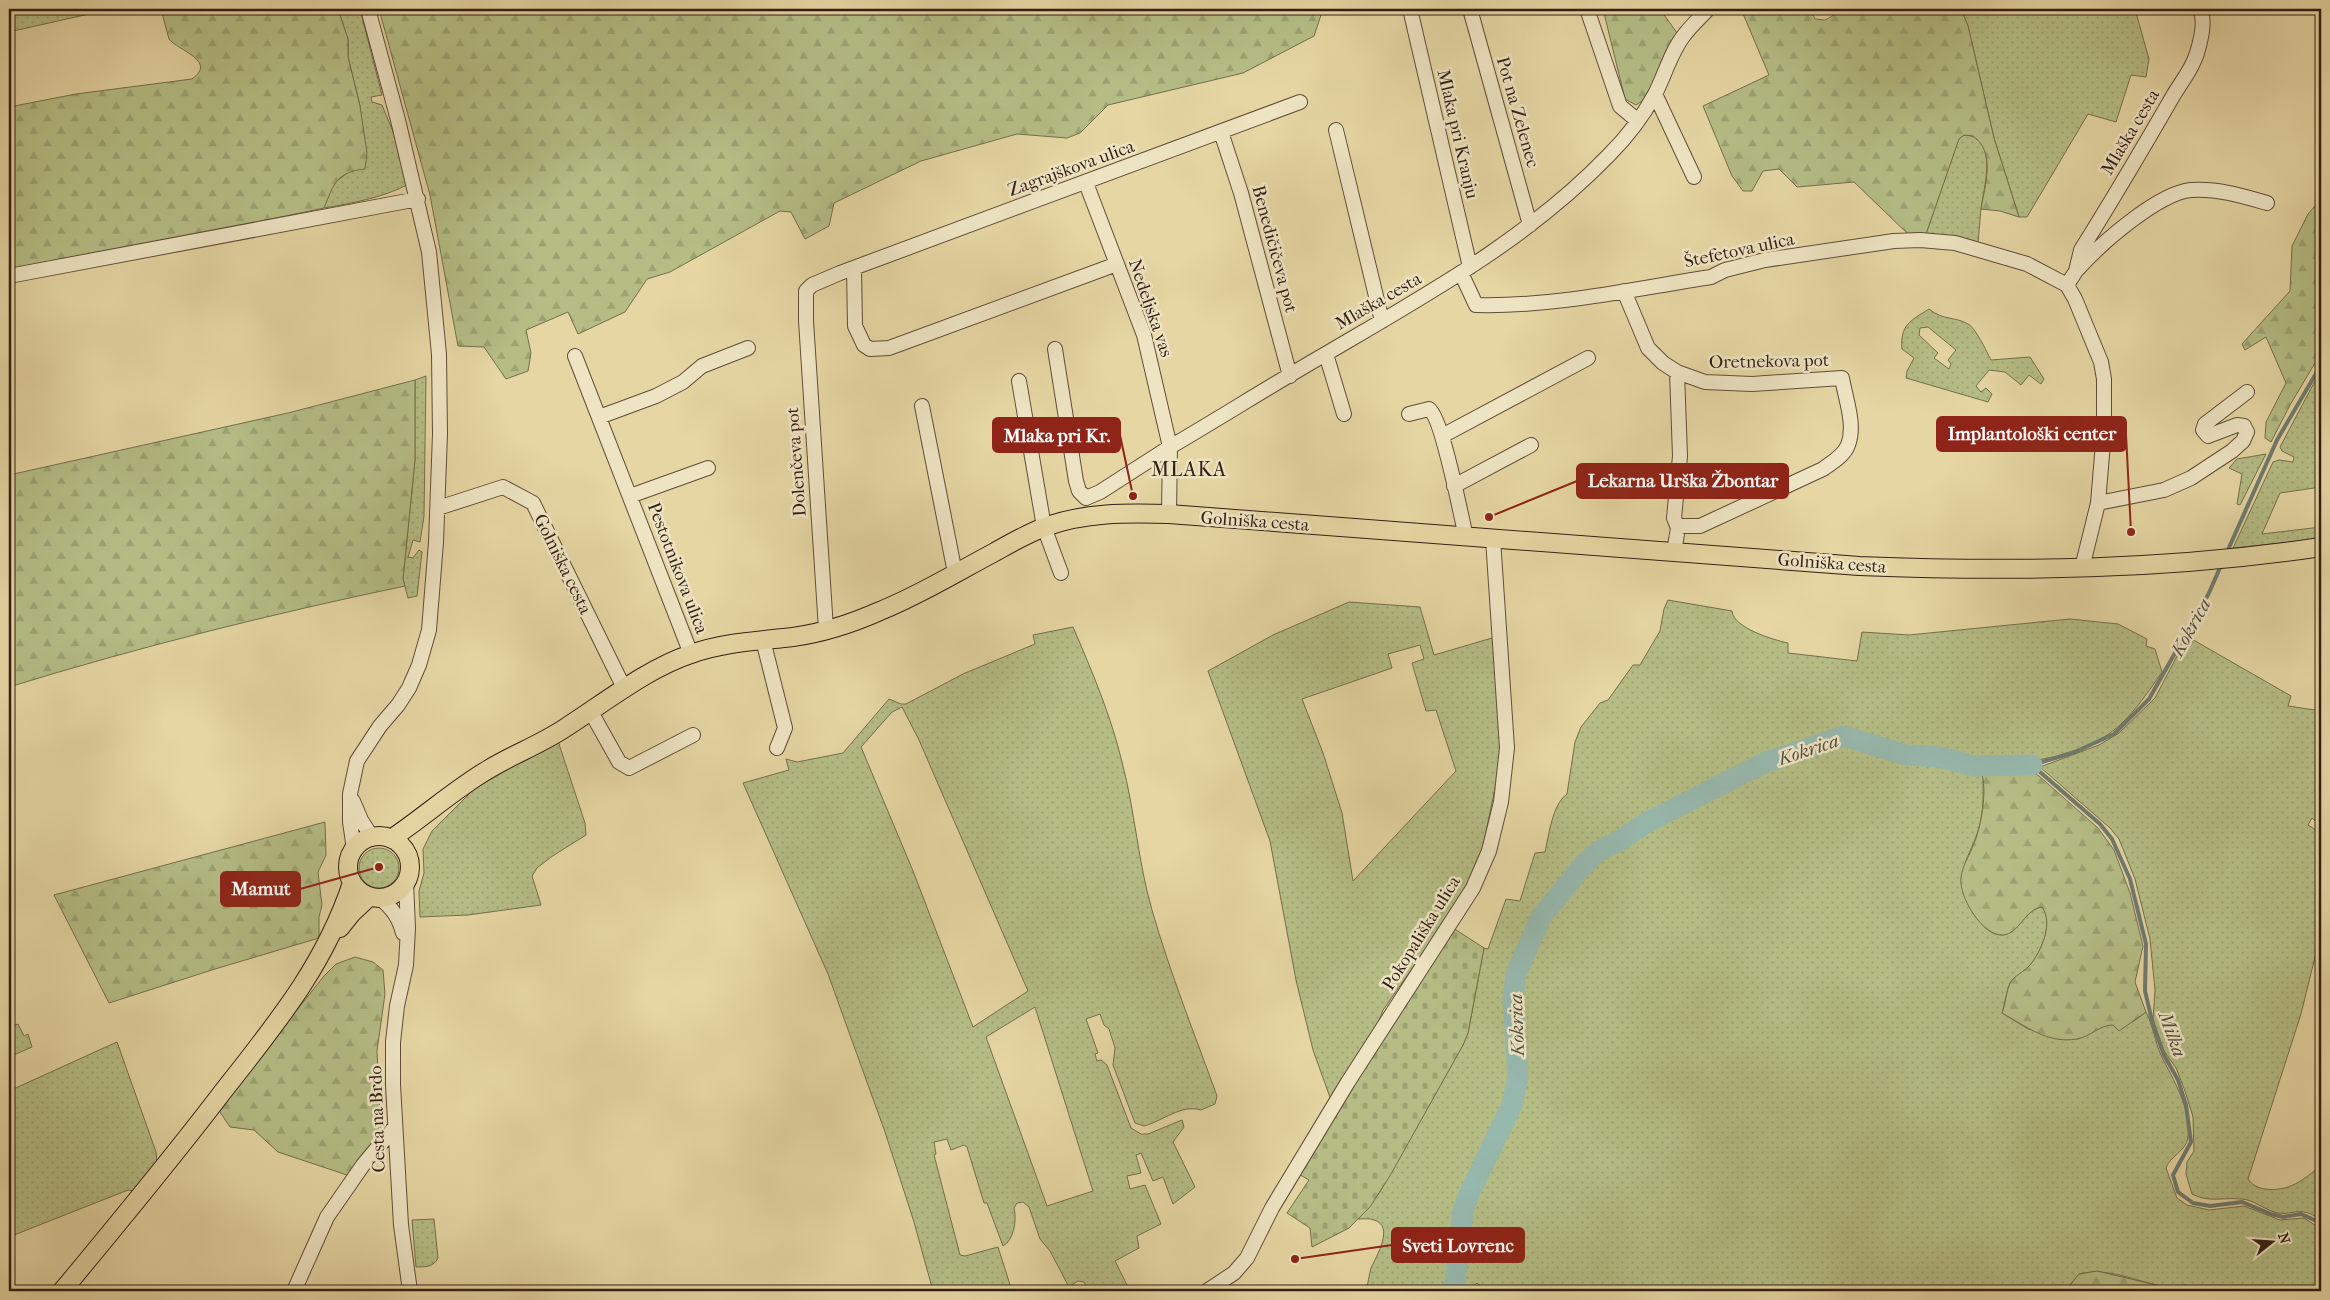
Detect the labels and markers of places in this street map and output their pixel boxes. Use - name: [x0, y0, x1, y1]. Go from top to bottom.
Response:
- callout: Implantološki center: [1937, 417, 2126, 451]
- callout: Mlaka pri Kr.: [993, 418, 1120, 452]
- callout: Lekarna Urška Žbontar: [1577, 464, 1788, 498]
- callout: Mamut: [221, 872, 300, 906]
- callout: Sveti Lovrenc: [1392, 1228, 1524, 1262]

